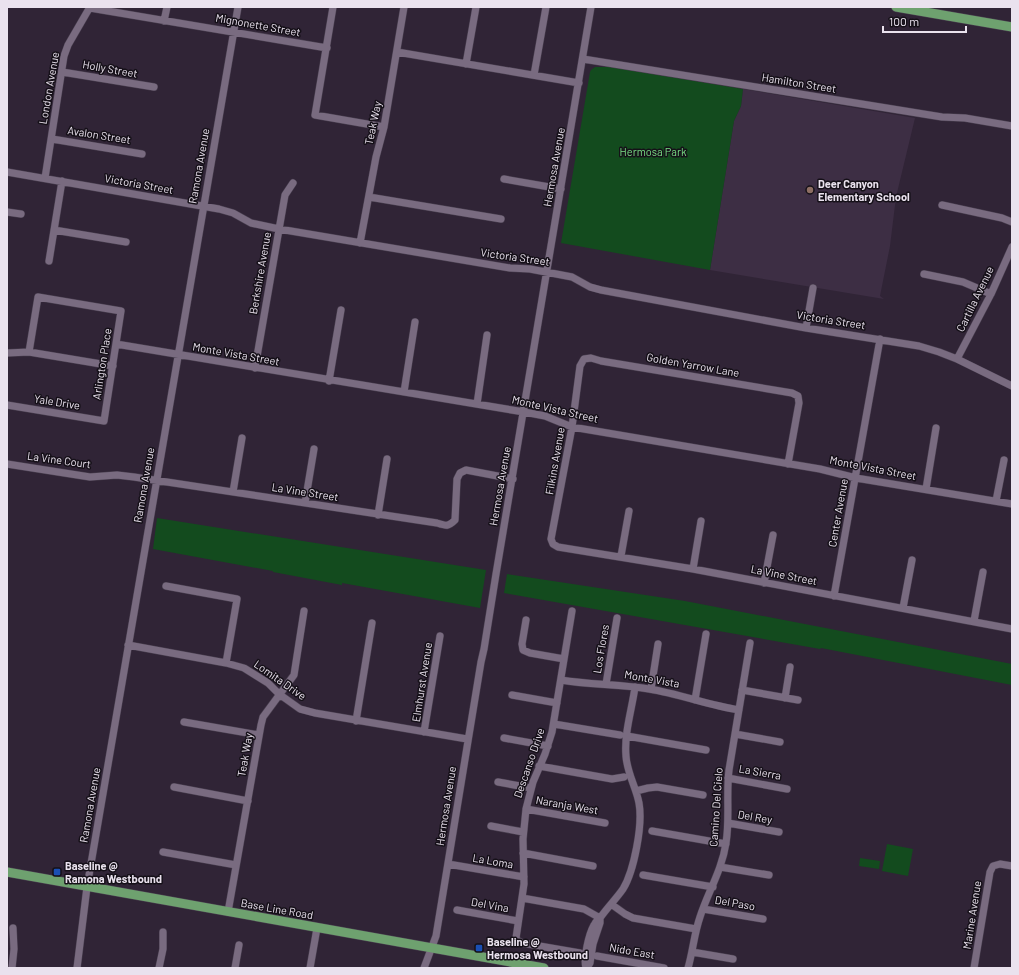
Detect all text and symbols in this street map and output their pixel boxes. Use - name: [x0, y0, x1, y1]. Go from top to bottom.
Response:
- scale bar: [883, 8, 966, 34]
- street label: Mignonette Street: [215, 11, 302, 38]
- text: 100 m: [889, 14, 919, 28]
- street label: London Avenue: [36, 51, 61, 125]
- street label: Holly Street: [82, 57, 139, 80]
- street label: Hamilton Street: [761, 70, 837, 95]
- street label: Teak Way: [362, 100, 383, 146]
- street label: Avalon Street: [67, 123, 132, 146]
- street label: Hermosa Avenue: [540, 126, 567, 208]
- street label: Ramona Avenue: [186, 127, 212, 205]
- park label: Hermosa Park: [620, 145, 687, 158]
- street label: Victoria Street: [104, 171, 174, 196]
- place label: Deer Canyon Elementary School: [818, 177, 910, 203]
- marker: Deer Canyon Elementary School: [805, 185, 815, 195]
- street label: Berkshire Avenue: [246, 231, 273, 315]
- street label: Victoria Street: [480, 245, 550, 268]
- street label: Cartilla Avenue: [953, 264, 996, 334]
- street label: Victoria Street: [796, 308, 866, 331]
- street label: Arlington Place: [89, 327, 114, 401]
- street label: Monte Vista Street: [192, 339, 281, 368]
- street label: Golden Yarrow Lane: [646, 350, 741, 379]
- street label: Yale Drive: [33, 391, 81, 412]
- street label: Monte Vista Street: [511, 392, 600, 425]
- street label: Filkins Avenue: [542, 426, 567, 496]
- street label: Hermosa Avenue: [486, 445, 513, 527]
- street label: Ramona Avenue: [131, 446, 157, 524]
- street label: La Vine Court: [26, 449, 92, 470]
- street label: Monte Vista Street: [829, 453, 918, 482]
- street label: Center Avenue: [825, 478, 850, 548]
- street label: La Vine Street: [271, 480, 339, 503]
- street label: La Vine Street: [750, 562, 818, 587]
- street label: Los Flores: [590, 623, 611, 674]
- street label: Elmhurst Avenue: [409, 641, 434, 723]
- street label: Lomita Drive: [252, 657, 309, 702]
- street label: Monte Vista: [623, 667, 681, 690]
- street label: Descanso Drive: [510, 726, 547, 800]
- street label: Teak Way: [234, 732, 255, 778]
- street label: La Sierra: [738, 761, 782, 782]
- street label: Hermosa Avenue: [433, 765, 458, 847]
- street label: Ramona Avenue: [77, 766, 103, 844]
- street label: Camino Del Cielo: [706, 767, 725, 847]
- street label: Naranja West: [535, 793, 599, 816]
- street label: Del Rey: [737, 807, 773, 826]
- street label: La Loma: [472, 851, 514, 870]
- place label: Baseline @ Ramona Westbound: [65, 859, 162, 885]
- marker: Baseline @ Ramona Westbound: [52, 867, 62, 877]
- street label: Marine Avenue: [960, 880, 983, 950]
- street label: Del Paso: [714, 893, 756, 912]
- street label: Del Vina: [470, 895, 510, 914]
- street label: Base Line Road: [240, 896, 314, 921]
- place label: Baseline @ Hermosa Westbound: [487, 935, 588, 961]
- street label: Nido East: [608, 940, 656, 961]
- marker: Baseline @ Hermosa Westbound: [474, 943, 484, 953]

